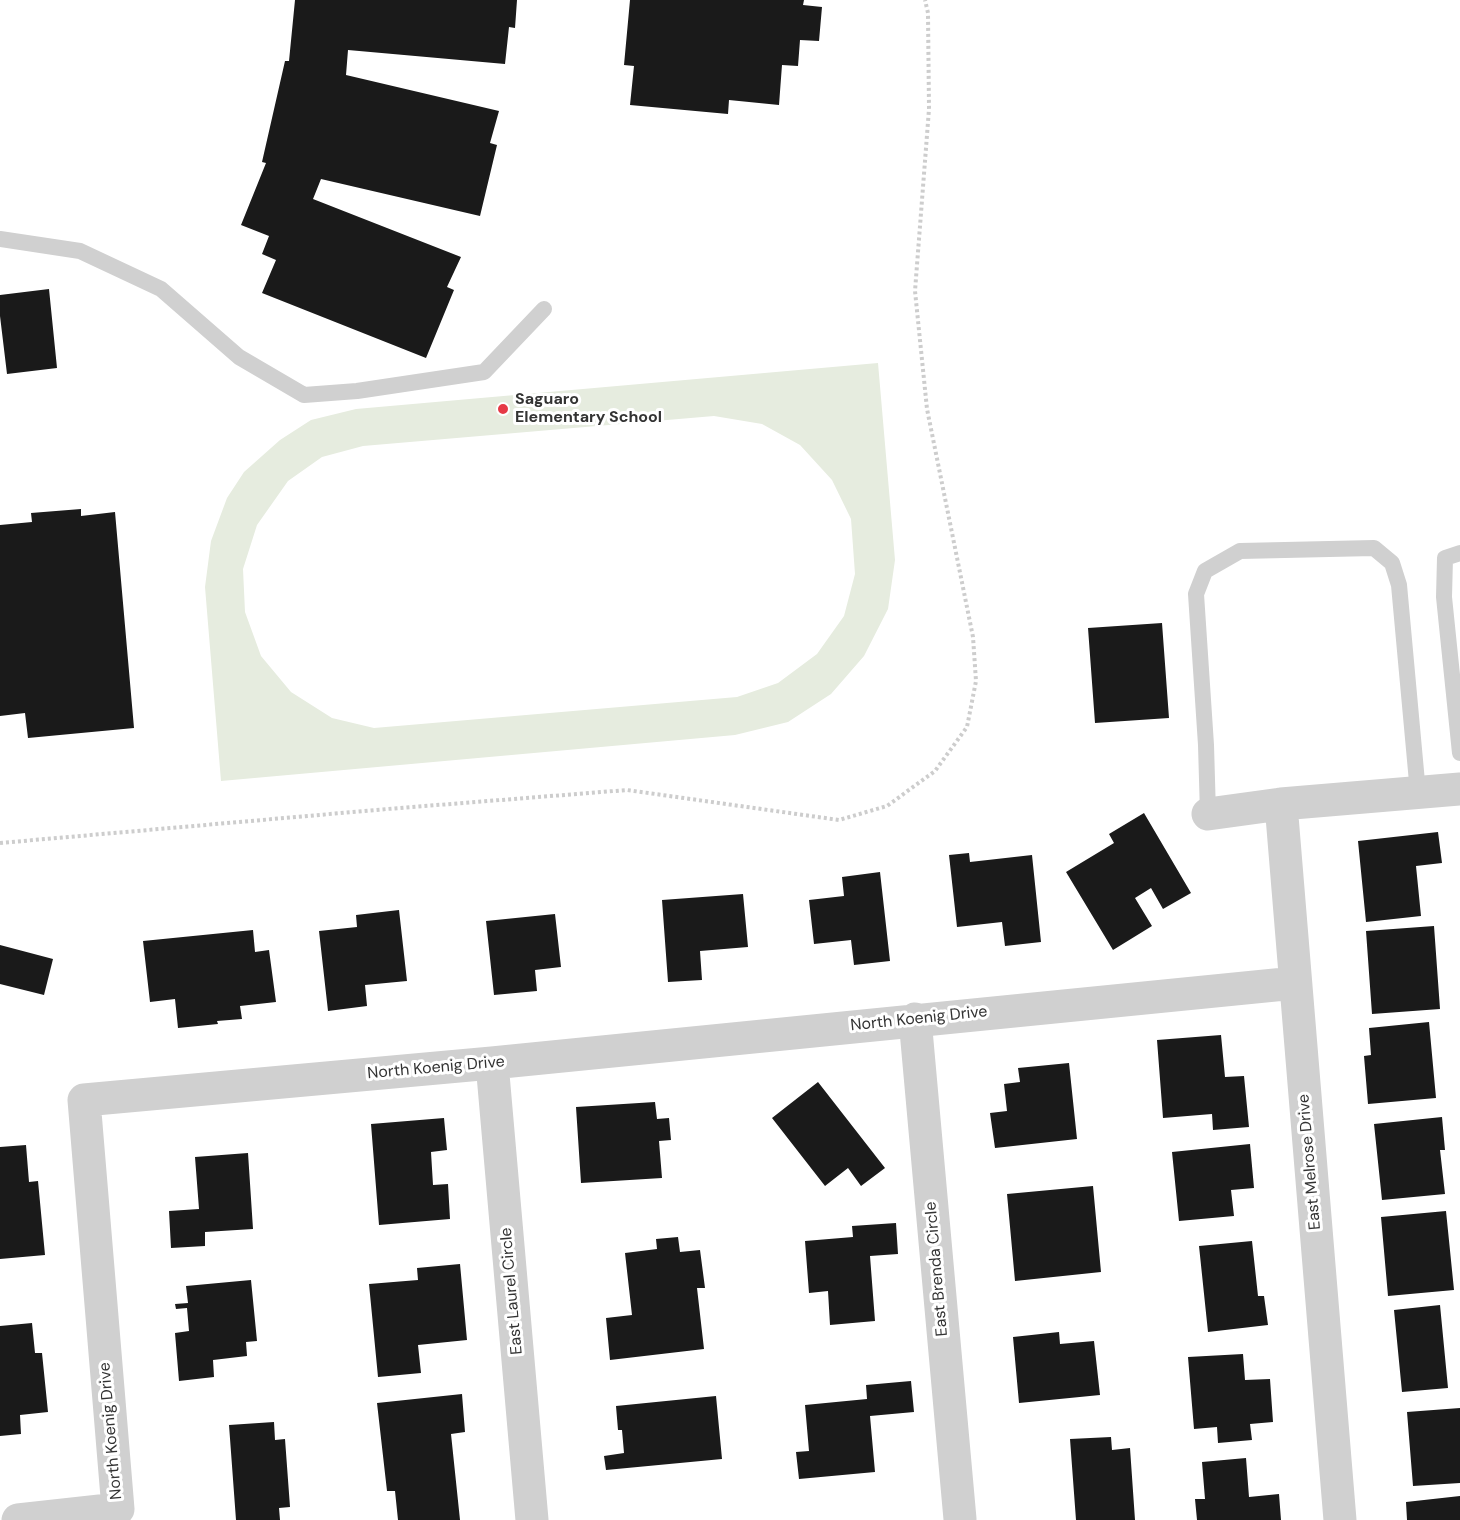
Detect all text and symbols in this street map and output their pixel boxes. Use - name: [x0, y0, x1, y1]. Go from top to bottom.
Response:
- place label: Saguaro Elementary School: [515, 390, 662, 428]
- marker: Saguaro Elementary School: [496, 402, 510, 416]
- street label: North Koenig Drive: [850, 1002, 988, 1036]
- street label: North Koenig Drive: [367, 1052, 505, 1084]
- street label: East Melrose Drive: [1294, 1093, 1326, 1231]
- street label: East Brenda Circle: [922, 1201, 952, 1337]
- street label: East Laurel Circle: [497, 1227, 527, 1355]
- street label: North Koenig Drive: [95, 1362, 127, 1500]

